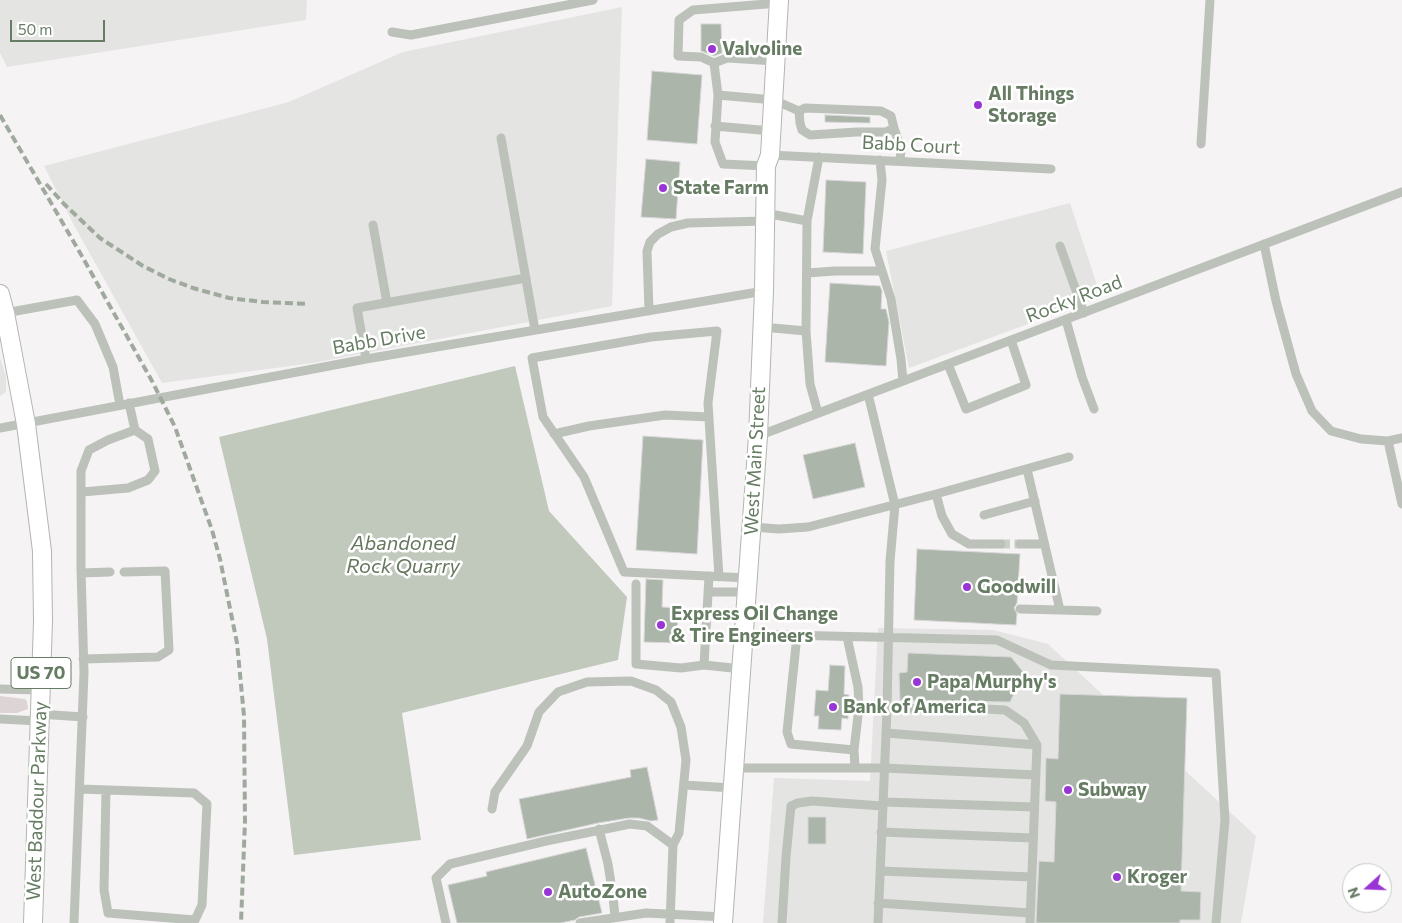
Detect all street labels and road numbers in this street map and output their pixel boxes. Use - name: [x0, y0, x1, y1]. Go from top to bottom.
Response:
- street label: Babb Court: [861, 131, 961, 159]
- street label: Rocky Road: [1023, 270, 1125, 328]
- street label: Babb Drive: [331, 321, 427, 359]
- street label: West Main Street: [740, 386, 770, 536]
- road number: US 70: [11, 658, 71, 688]
- street label: West Baddour Parkway: [22, 701, 52, 901]

